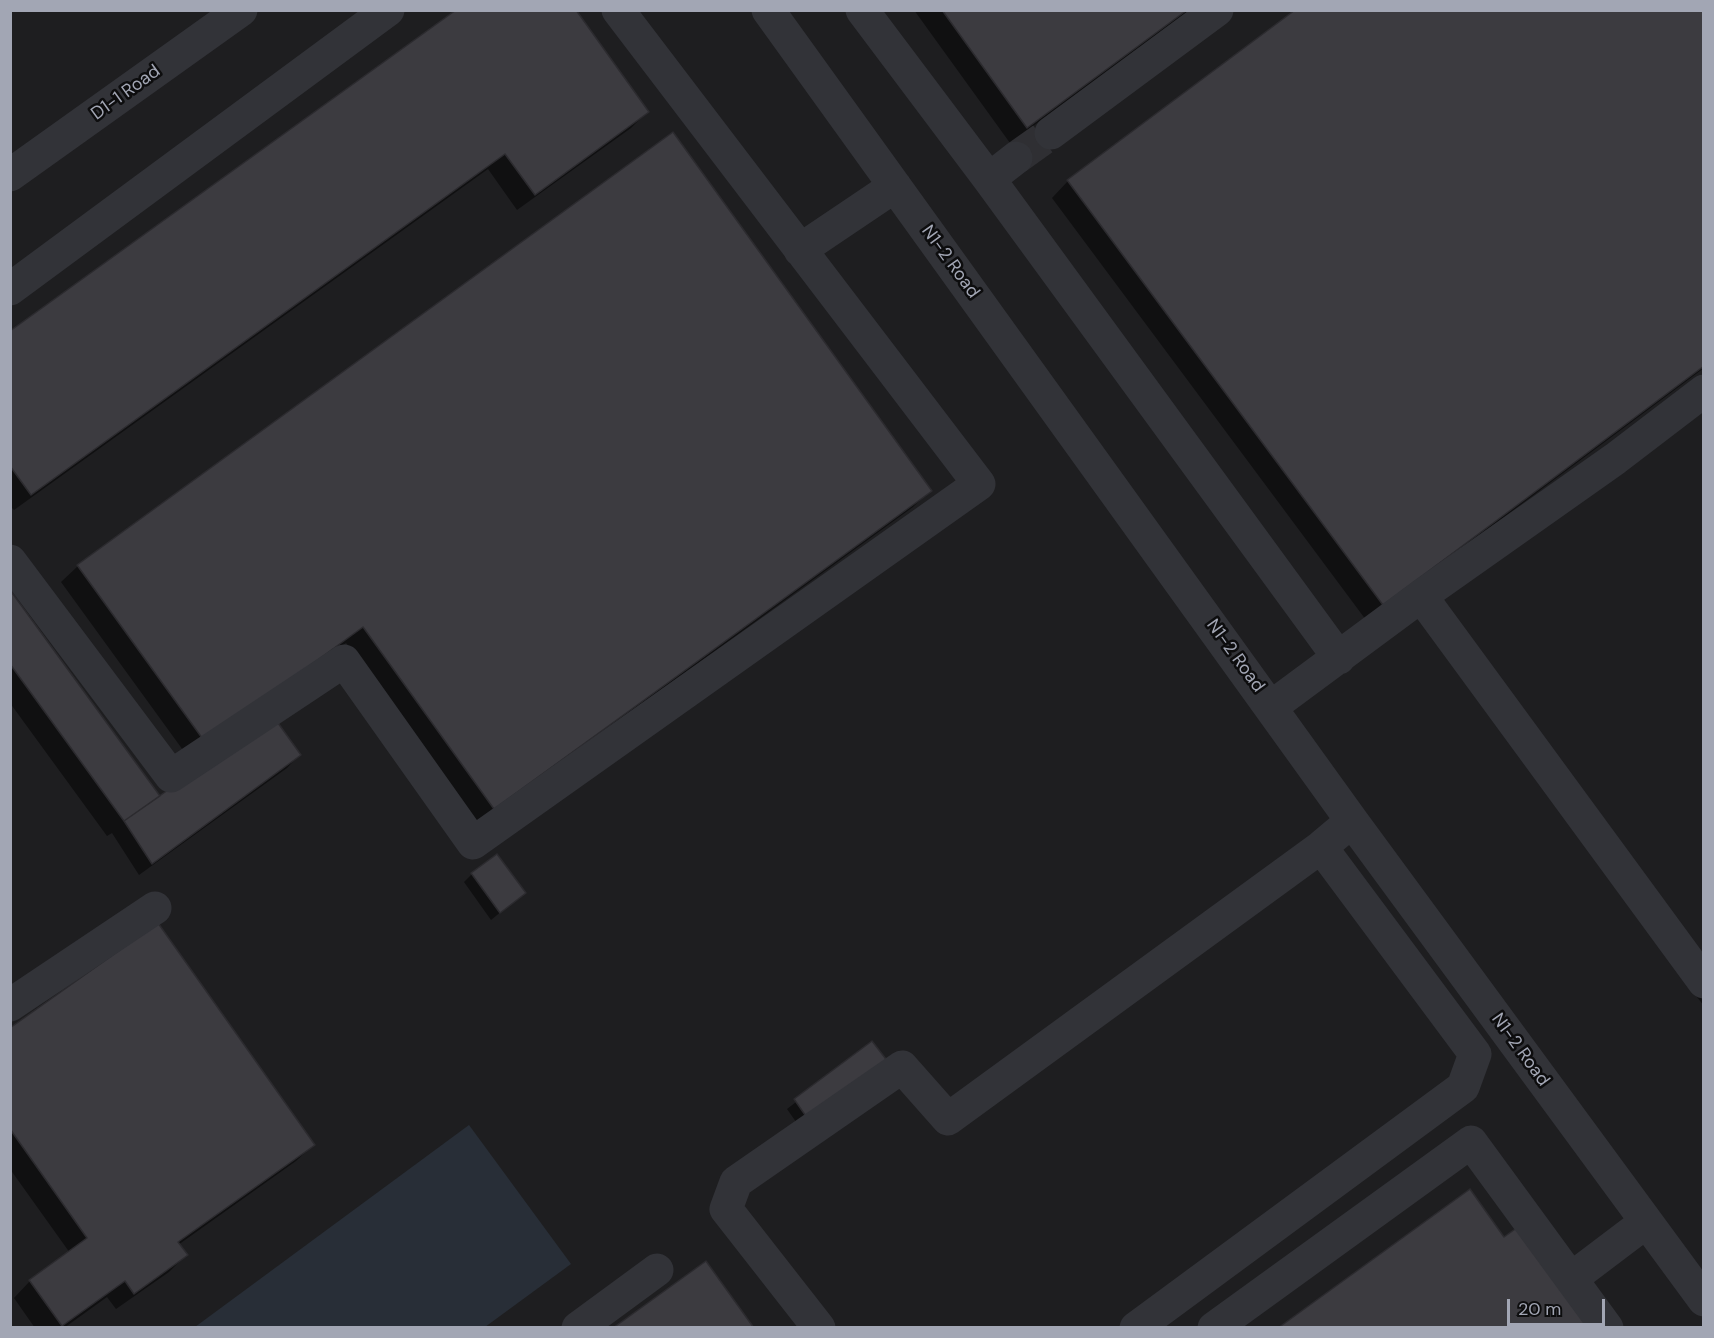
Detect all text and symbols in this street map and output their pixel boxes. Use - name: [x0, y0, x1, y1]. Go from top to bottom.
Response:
- street label: D1-1 Road: [87, 61, 165, 125]
- street label: N1-2 Road: [916, 221, 984, 303]
- street label: N1-2 Road: [1201, 615, 1269, 697]
- street label: N1-2 Road: [1486, 1009, 1554, 1091]
- scale bar: [1510, 1287, 1608, 1325]
- text: 20 m: [1518, 1297, 1561, 1321]

